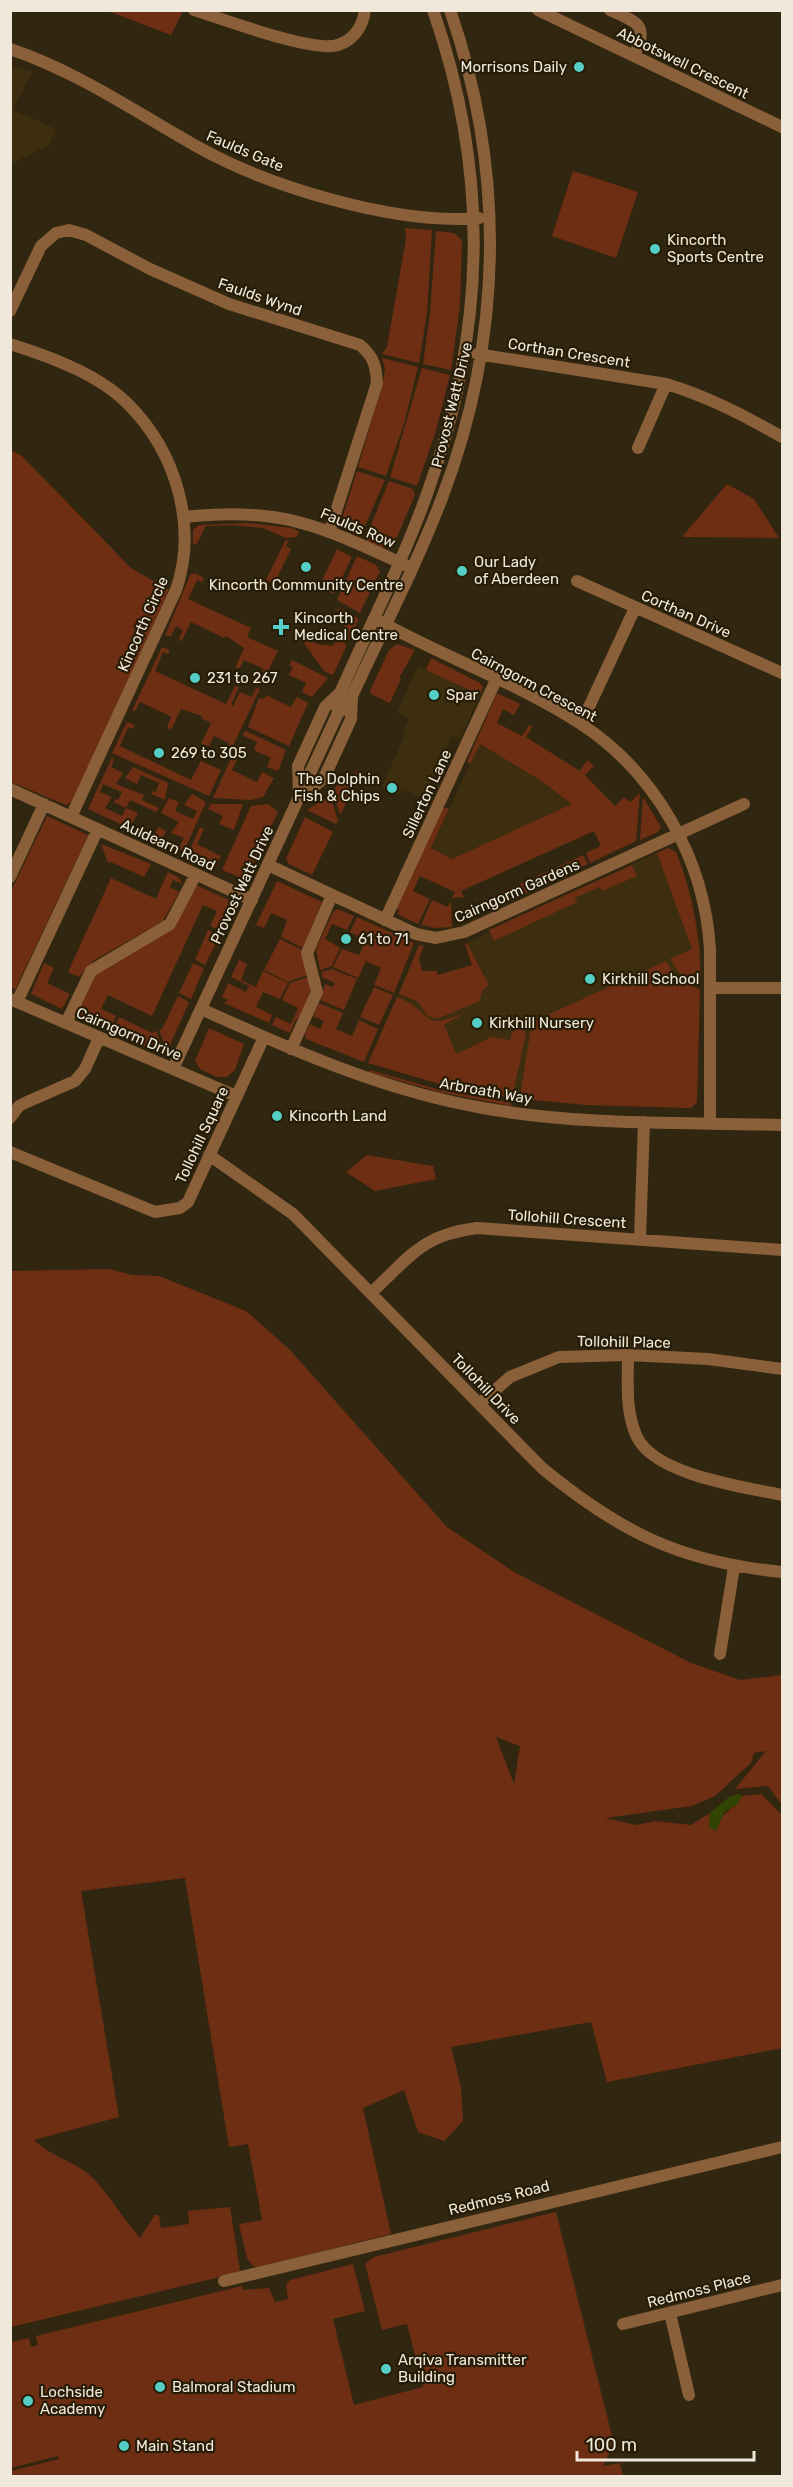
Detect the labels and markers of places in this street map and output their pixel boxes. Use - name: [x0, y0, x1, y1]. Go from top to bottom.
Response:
- place label: Morrisons Daily: [461, 58, 567, 76]
- marker: Morrisons Daily: [572, 60, 586, 74]
- place label: Kincorth Sports Centre: [667, 231, 764, 266]
- marker: Kincorth Sports Centre: [648, 242, 662, 256]
- place label: Our Lady of Aberdeen: [474, 553, 559, 588]
- marker: Kincorth Community Centre: [299, 560, 313, 574]
- marker: Our Lady of Aberdeen: [455, 564, 469, 578]
- place label: Kincorth Community Centre: [209, 576, 403, 594]
- place label: Kincorth Medical Centre: [294, 609, 398, 644]
- marker: Kincorth Medical Centre: [272, 618, 290, 636]
- place label: 231 to 267: [207, 669, 278, 687]
- marker: 231 to 267: [188, 671, 202, 685]
- place label: Spar: [446, 686, 479, 704]
- marker: Spar: [427, 688, 441, 702]
- place label: 269 to 305: [171, 744, 247, 762]
- marker: 269 to 305: [152, 746, 166, 760]
- place label: The Dolphin Fish & Chips: [294, 770, 380, 805]
- marker: The Dolphin Fish & Chips: [385, 781, 399, 795]
- place label: 61 to 71: [358, 930, 409, 948]
- marker: 61 to 71: [339, 932, 353, 946]
- place label: Kirkhill School: [602, 970, 699, 988]
- marker: Kirkhill School: [583, 972, 597, 986]
- place label: Kirkhill Nursery: [489, 1014, 594, 1032]
- marker: Kirkhill Nursery: [470, 1016, 484, 1030]
- place label: Kincorth Land: [289, 1107, 387, 1125]
- marker: Kincorth Land: [270, 1109, 284, 1123]
- place label: Arqiva Transmitter Building: [398, 2351, 527, 2386]
- marker: Arqiva Transmitter Building: [379, 2362, 393, 2376]
- place label: Balmoral Stadium: [172, 2378, 295, 2396]
- marker: Balmoral Stadium: [153, 2380, 167, 2394]
- place label: Lochside Academy: [40, 2383, 105, 2418]
- marker: Lochside Academy: [21, 2394, 35, 2408]
- place label: Main Stand: [136, 2437, 214, 2455]
- marker: Main Stand: [117, 2439, 131, 2453]

